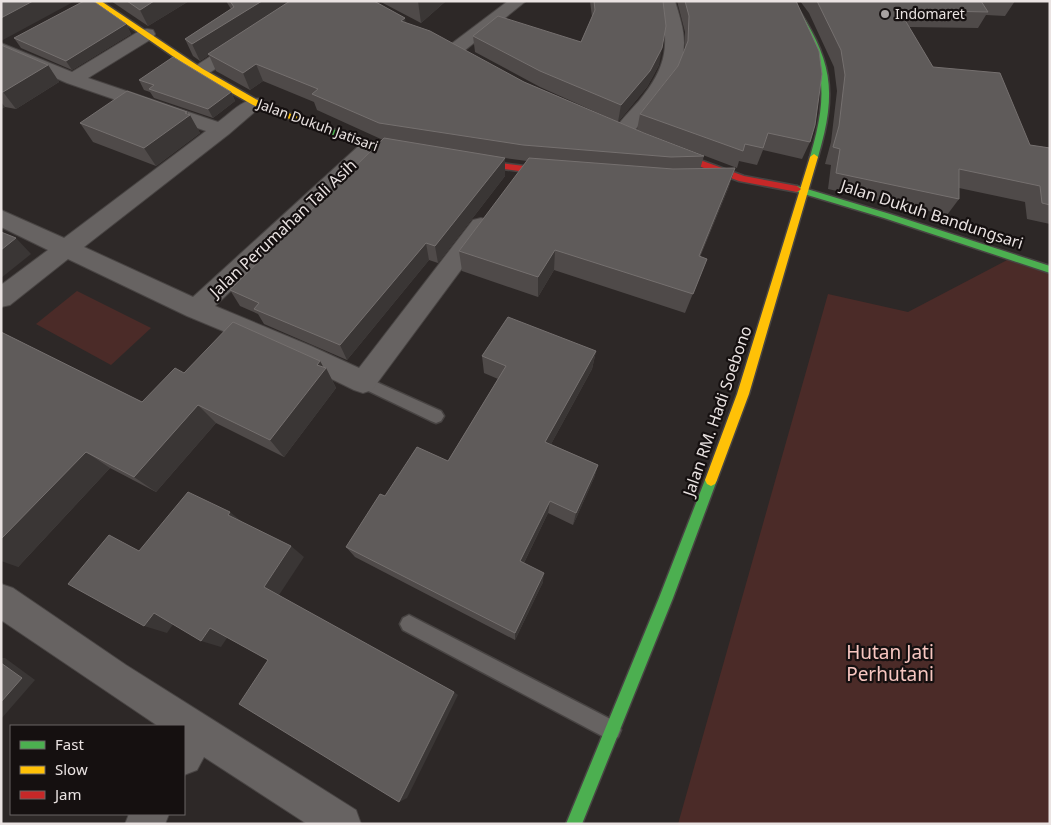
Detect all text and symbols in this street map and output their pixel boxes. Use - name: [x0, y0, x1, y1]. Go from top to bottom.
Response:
- place label: Indomaret: [895, 4, 965, 23]
- marker: Indomaret: [879, 8, 891, 20]
- street label: Jalan Dukuh Jatisari: [253, 93, 381, 155]
- street label: Jalan Perumahan Tali Asih: [203, 154, 361, 303]
- street label: Jalan Dukuh Bandungsari: [836, 173, 1026, 254]
- street label: Jalan RM. Hadi Soebono: [677, 323, 757, 501]
- park label: Hutan Jati Perhutani: [846, 639, 934, 687]
- legend: [10, 725, 185, 815]
- text: Fast: [55, 734, 84, 754]
- text: Slow: [55, 759, 88, 779]
- text: Jam: [53, 784, 82, 804]

